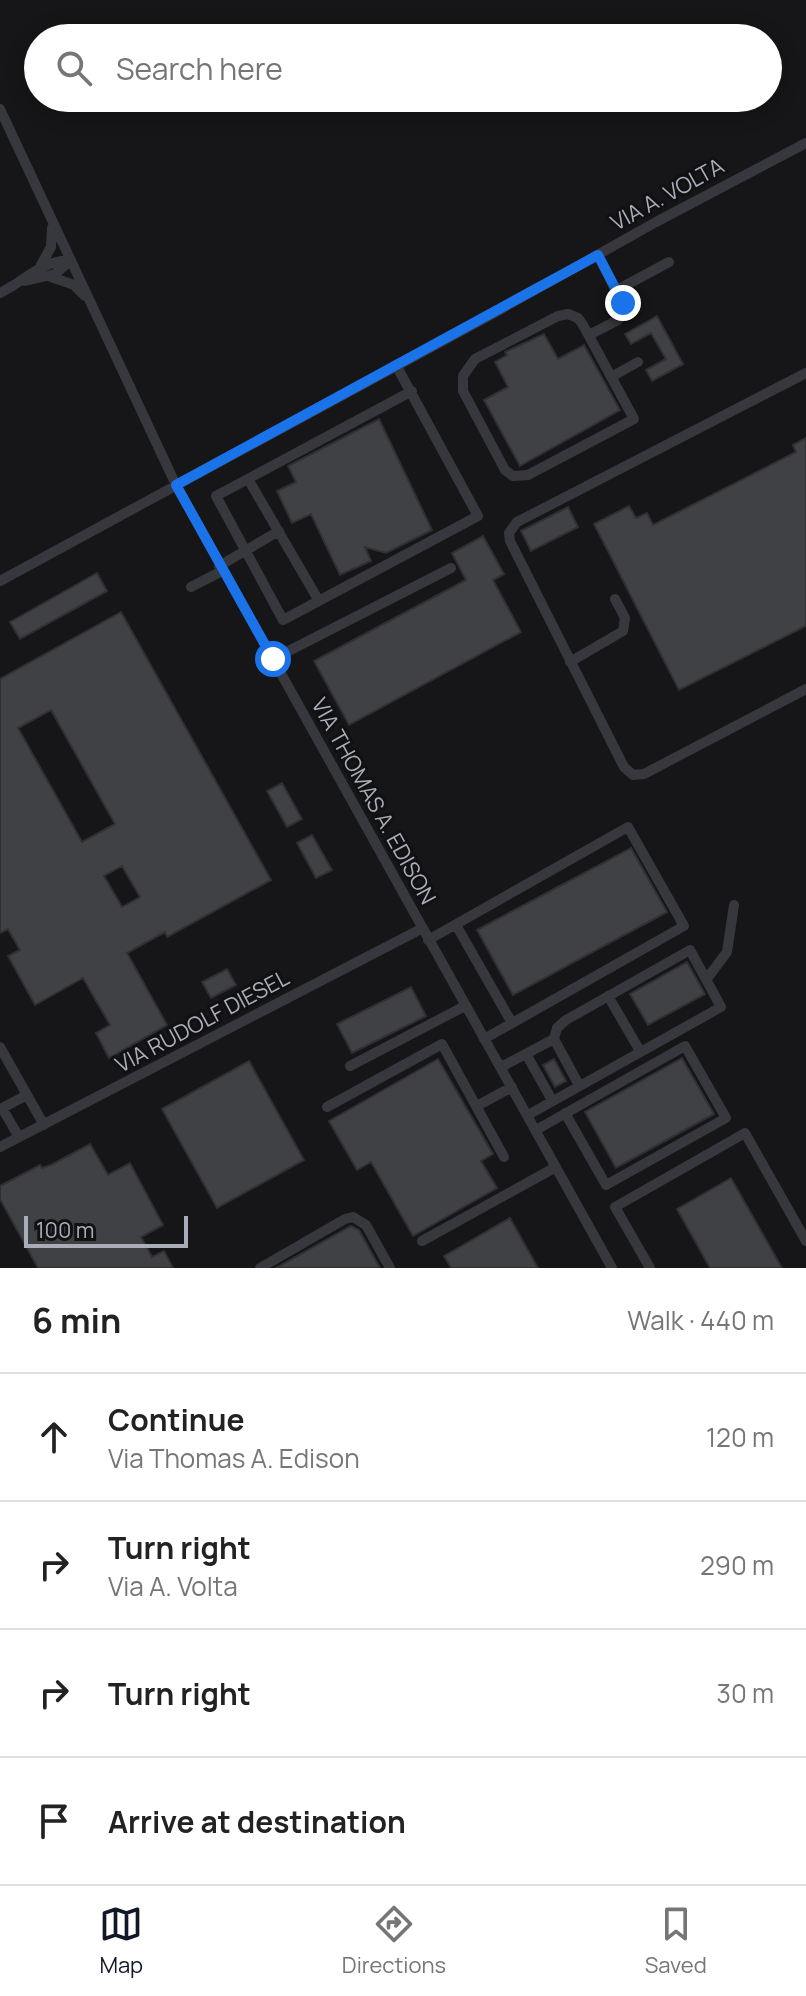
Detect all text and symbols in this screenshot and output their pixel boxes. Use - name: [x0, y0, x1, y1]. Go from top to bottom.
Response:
- search box: [24, 24, 782, 112]
- icon: search: [52, 46, 96, 90]
- text: Search here: [116, 48, 283, 89]
- street label: VIA A. VOLTA: [605, 151, 729, 237]
- route end: [605, 285, 641, 321]
- route start: [255, 641, 291, 677]
- street label: VIA THOMAS A. EDISON: [305, 692, 443, 910]
- street label: VIA RUDOLF DIESEL: [110, 963, 294, 1079]
- scale bar: [24, 1212, 188, 1248]
- text: 100 m: [36, 1215, 94, 1245]
- text: 6 min: [32, 1297, 121, 1343]
- text: Walk · 440 m: [627, 1302, 774, 1338]
- text: Continue: [108, 1399, 244, 1440]
- icon: ahead: [32, 1415, 76, 1459]
- text: 120 m: [706, 1419, 774, 1455]
- text: Via Thomas A. Edison: [108, 1440, 360, 1476]
- text: Turn right: [108, 1527, 251, 1568]
- icon: right: [32, 1543, 76, 1587]
- text: 290 m: [700, 1547, 774, 1583]
- text: Via A. Volta: [108, 1568, 238, 1604]
- icon: right: [32, 1671, 76, 1715]
- text: Turn right: [108, 1673, 251, 1714]
- text: 30 m: [717, 1675, 774, 1711]
- icon: arrive: [32, 1799, 76, 1843]
- text: Arrive at destination: [108, 1801, 406, 1842]
- tab: Map: [99, 1902, 143, 1980]
- tab: Directions: [342, 1902, 446, 1980]
- tab: Saved: [645, 1902, 707, 1980]

